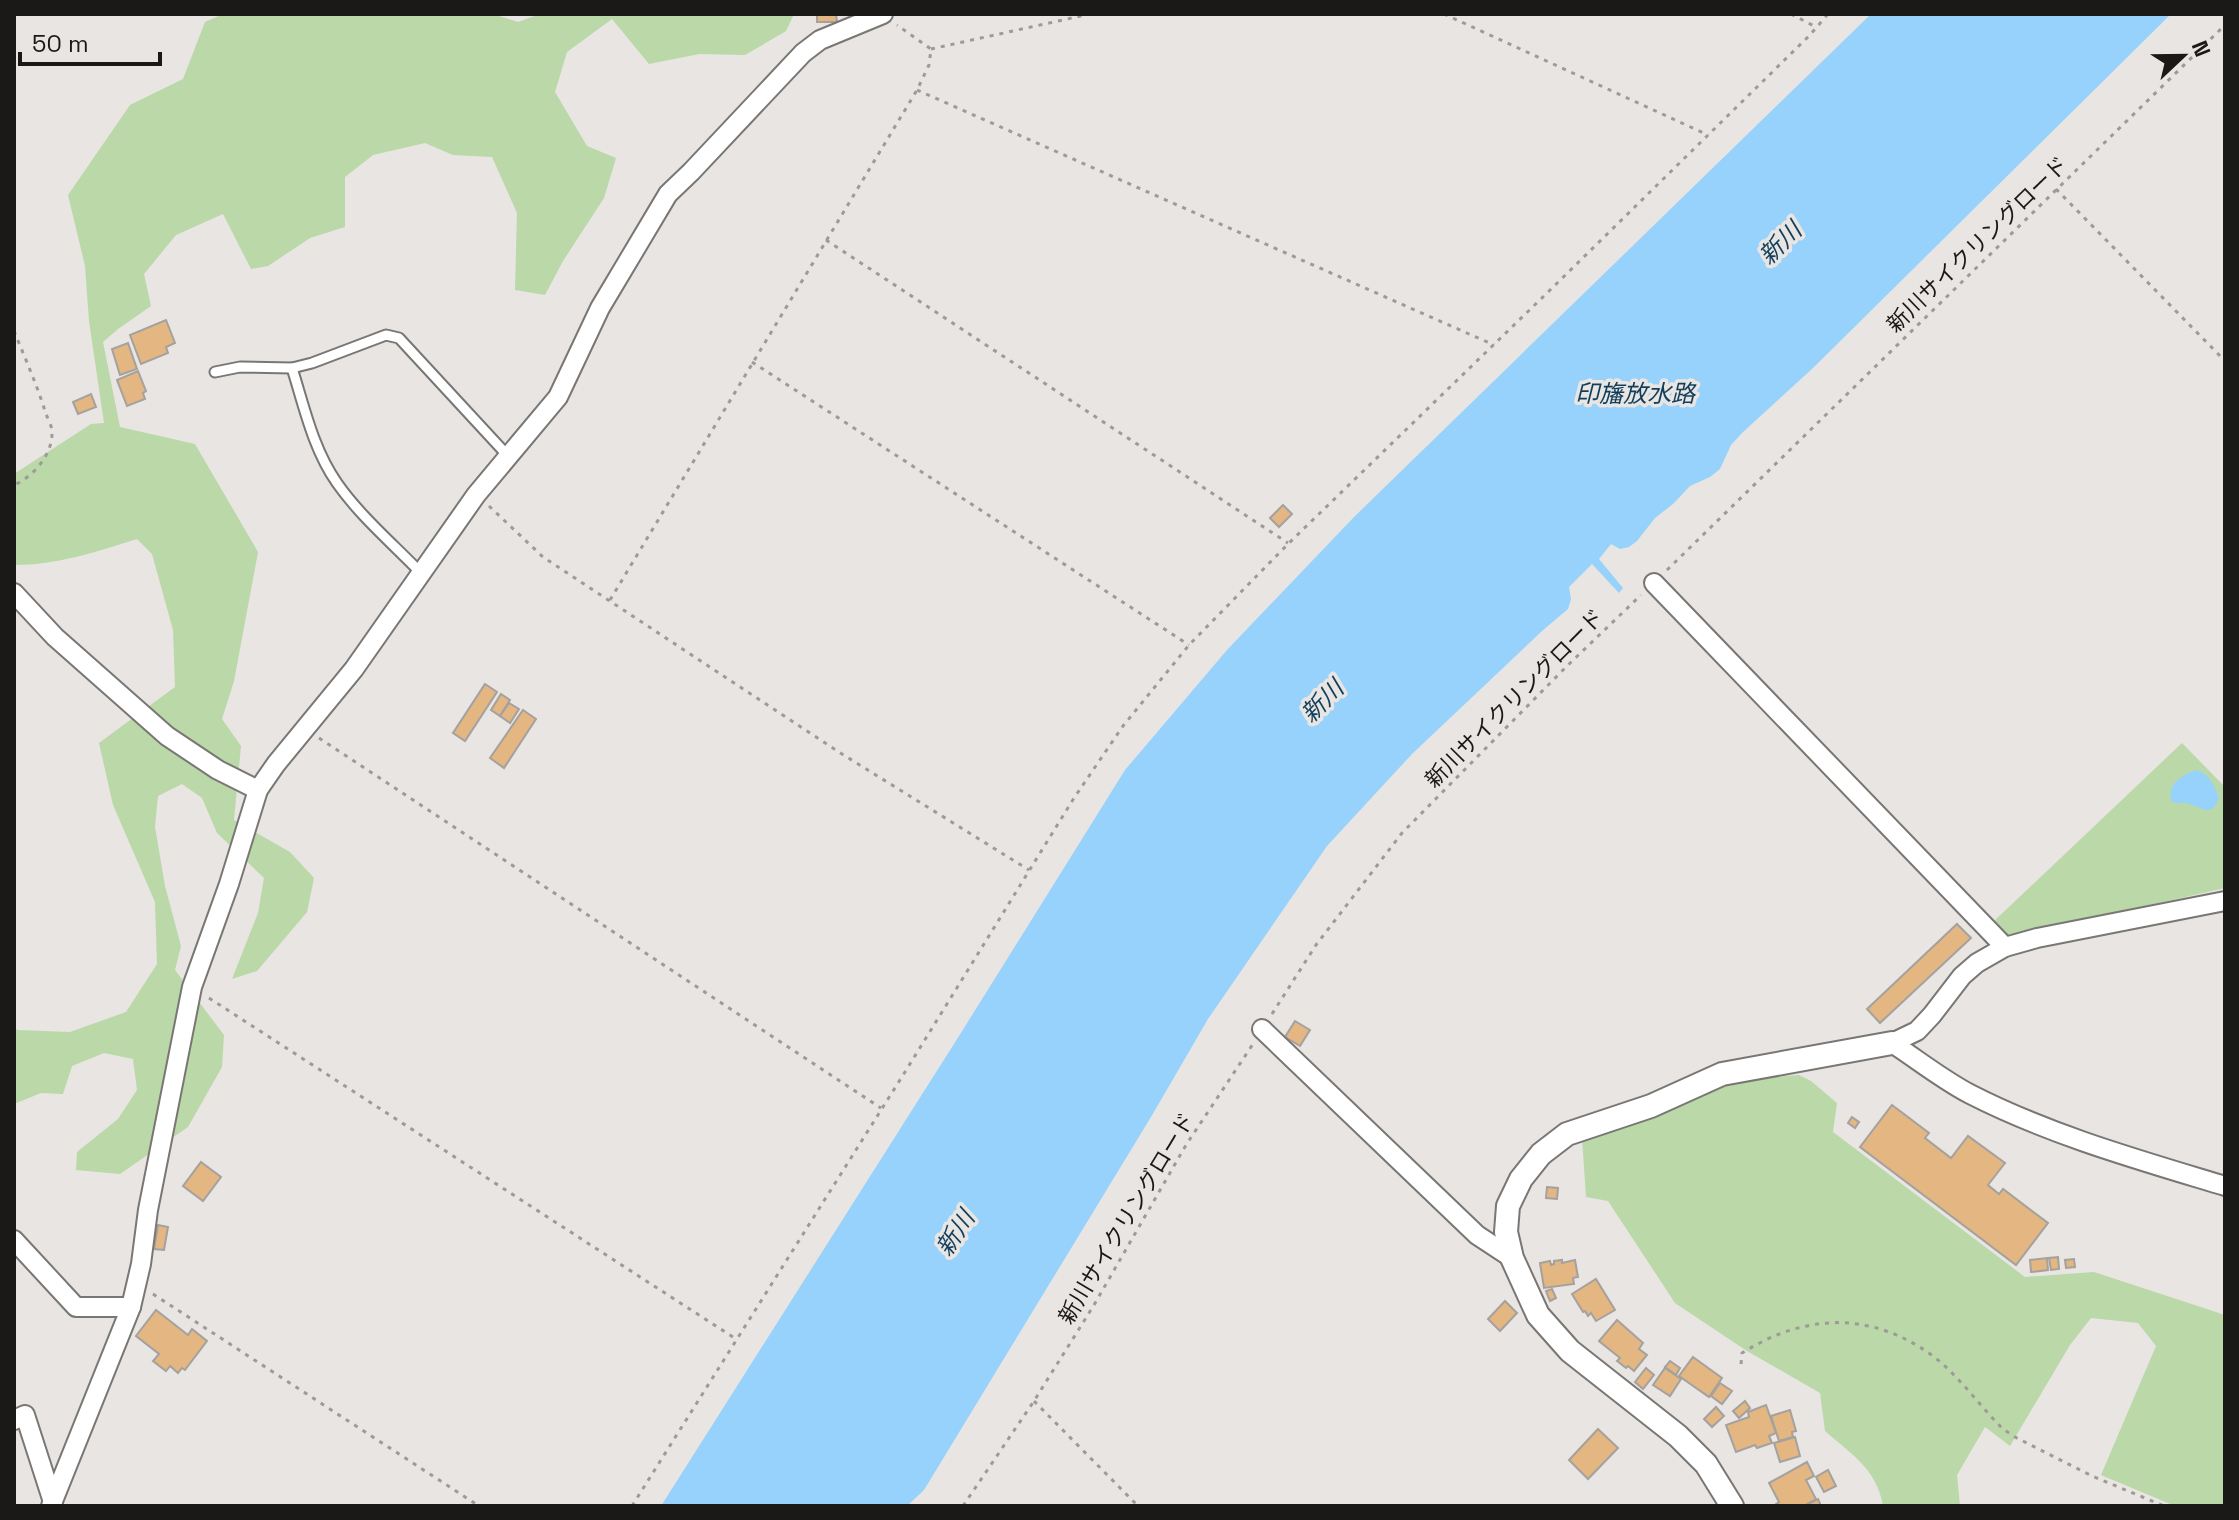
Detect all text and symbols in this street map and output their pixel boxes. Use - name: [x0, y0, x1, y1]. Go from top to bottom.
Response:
- scale bar: [20, 16, 160, 66]
- north arrow: [2143, 16, 2223, 96]
- text: 50 m: [32, 28, 89, 59]
- text: N: [2186, 36, 2217, 61]
- street label: 新川サイクリングロード: [1880, 150, 2074, 338]
- water label: 新川: [1752, 213, 1810, 271]
- water label: 印旛放水路: [1575, 378, 1697, 409]
- street label: 新川サイクリングロード: [1419, 603, 1609, 793]
- water label: 新川: [1294, 671, 1352, 729]
- street label: 新川サイクリングロード: [1052, 1107, 1200, 1329]
- water label: 新川: [929, 1202, 983, 1262]

